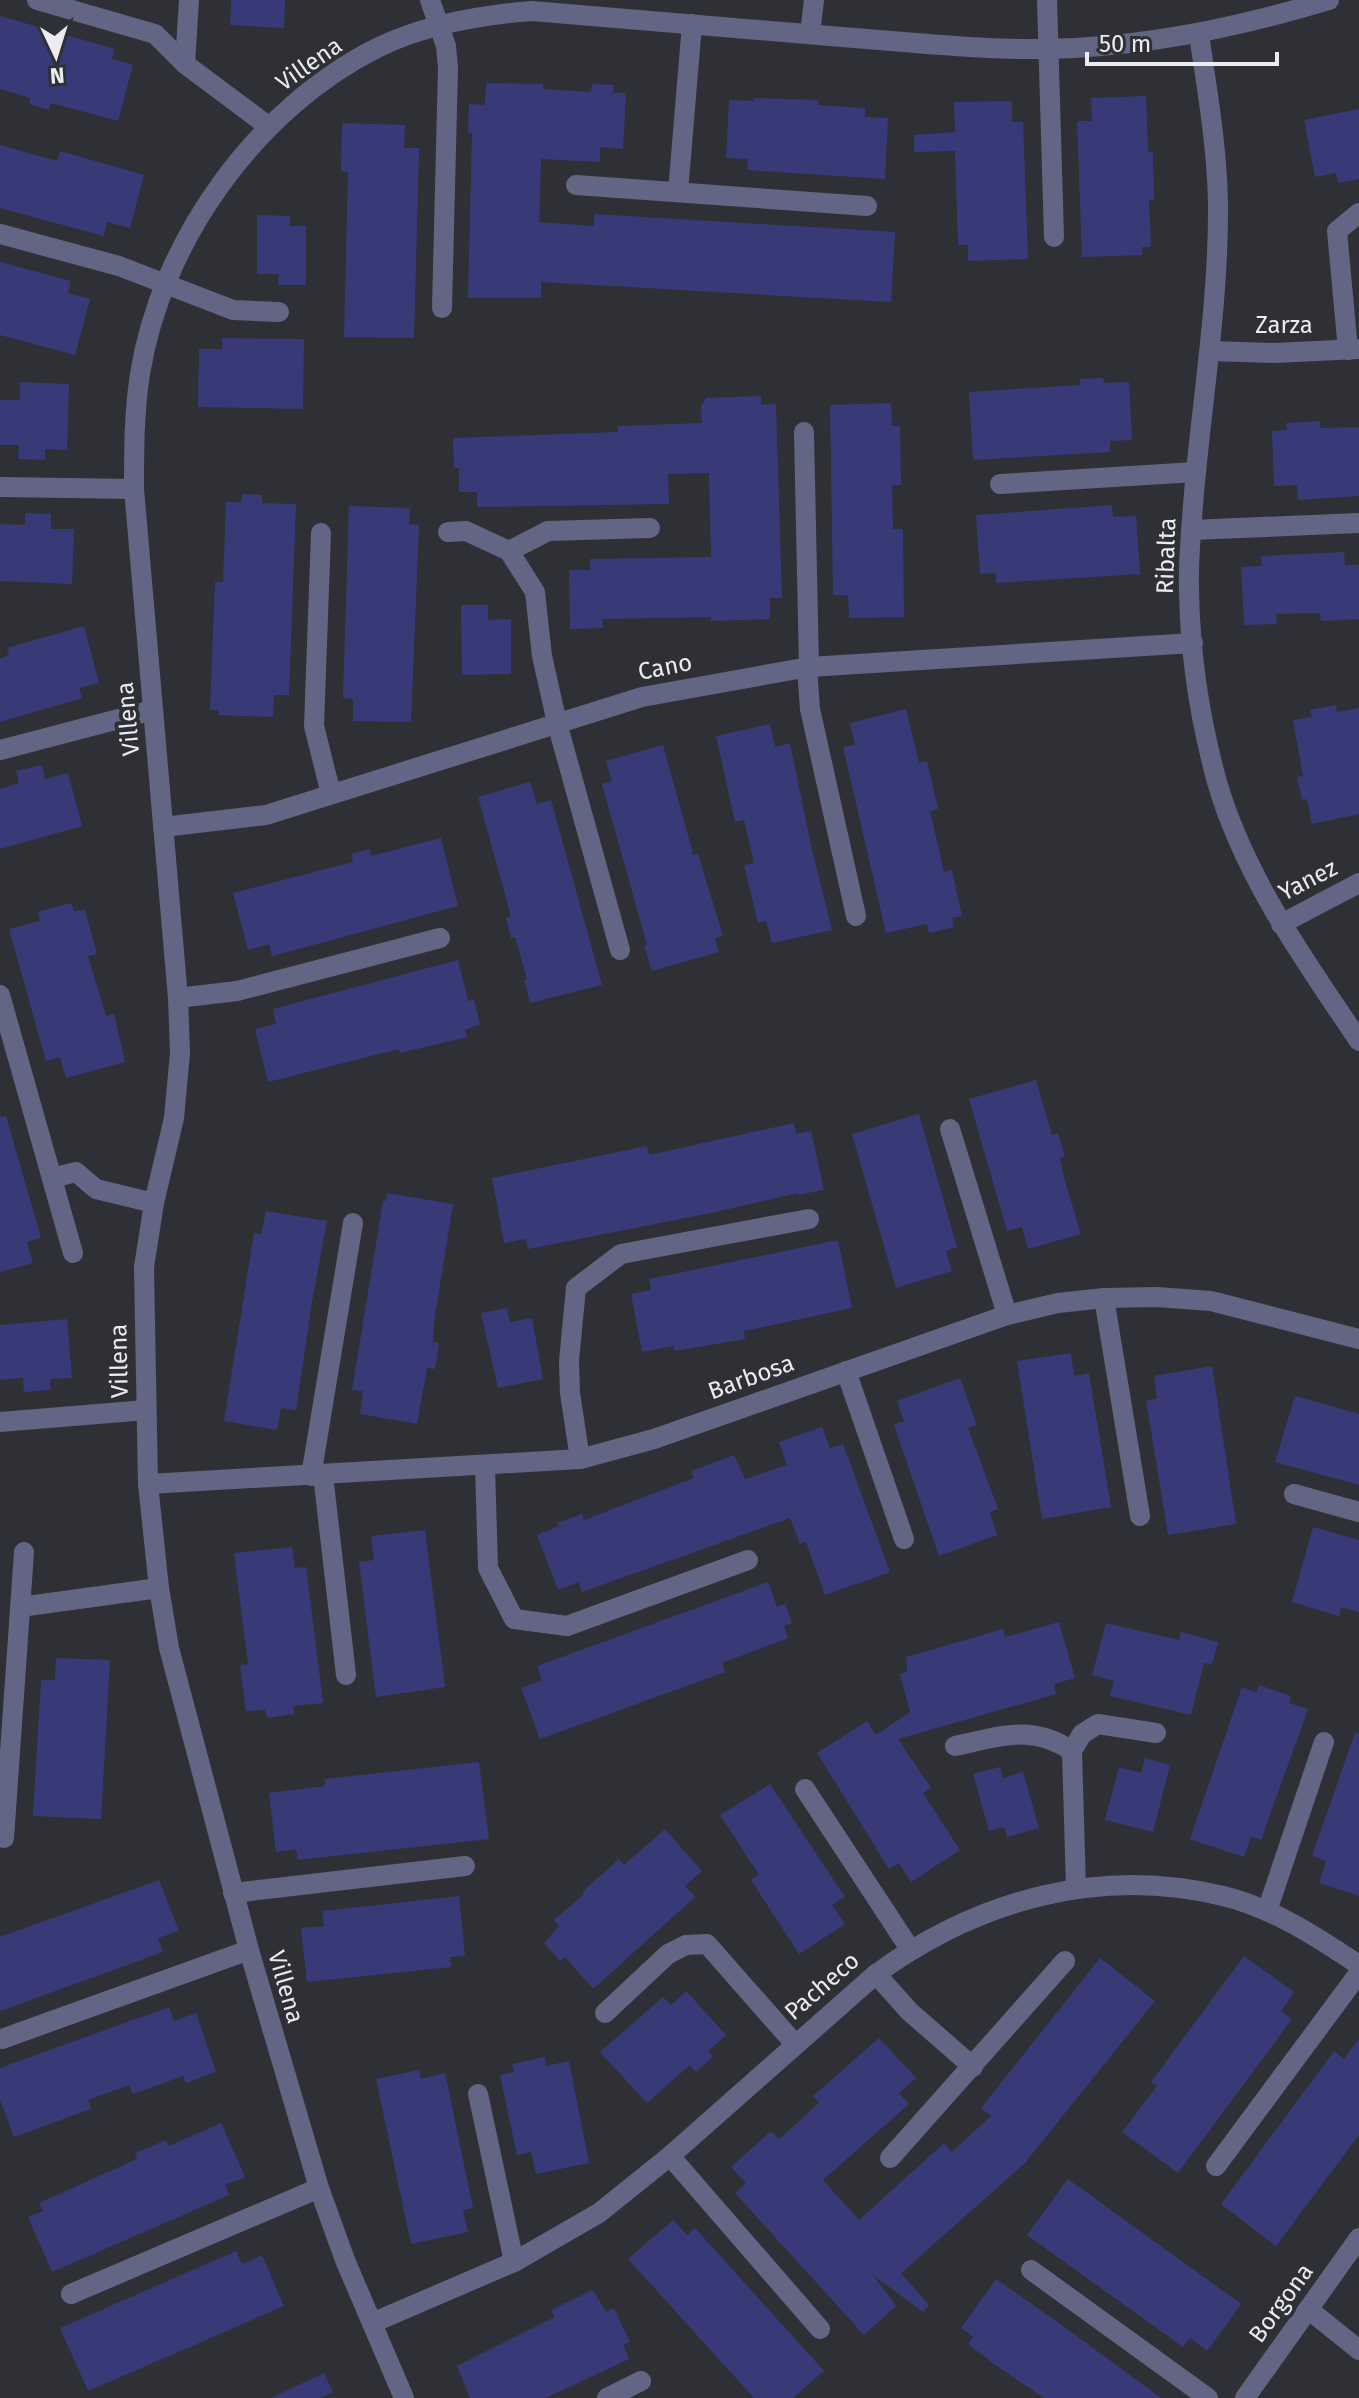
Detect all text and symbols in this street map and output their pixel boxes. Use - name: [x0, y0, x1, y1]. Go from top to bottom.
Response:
- north arrow: [16, 16, 96, 96]
- scale bar: [1087, 16, 1277, 66]
- text: 50 m: [1099, 30, 1151, 58]
- street label: Villena: [271, 31, 347, 97]
- text: N: [49, 61, 66, 89]
- street label: Zarza: [1255, 311, 1313, 339]
- street label: Ribalta: [1151, 517, 1181, 595]
- street label: Cano: [636, 648, 694, 686]
- street label: Villena: [111, 681, 145, 757]
- street label: Yanez: [1274, 853, 1342, 907]
- street label: Villena: [104, 1324, 134, 1398]
- street label: Barbosa: [704, 1349, 798, 1405]
- street label: Pacheco: [779, 1946, 865, 2026]
- street label: Villena: [262, 1947, 310, 2027]
- street label: Borgona: [1243, 2258, 1319, 2348]

